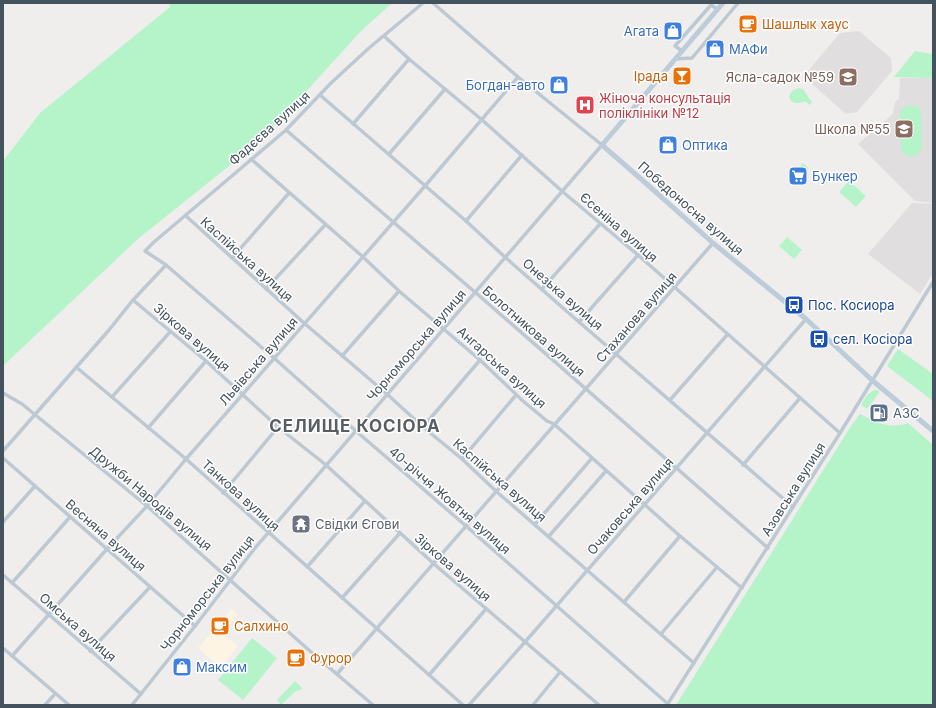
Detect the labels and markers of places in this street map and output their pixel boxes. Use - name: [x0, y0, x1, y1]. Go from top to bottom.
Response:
- cafe icon: Шашлык хаус: [737, 13, 759, 35]
- place label: Шашлык хаус: [762, 16, 849, 32]
- shop icon: Агата: [662, 20, 684, 42]
- place label: Агата: [624, 23, 659, 39]
- shop icon: МАФи: [704, 38, 726, 60]
- place label: МАФи: [729, 41, 768, 57]
- bar icon: Ірада: [671, 65, 693, 87]
- school or university icon: Ясла-садок №59: [837, 66, 859, 88]
- place label: Ірада: [634, 68, 668, 84]
- place label: Ясла-садок №59: [726, 69, 834, 85]
- shop icon: Богдан-авто: [548, 74, 570, 96]
- place label: Богдан-авто: [466, 77, 545, 93]
- place label: Жіноча консультація поліклініки №12: [599, 90, 731, 121]
- hospital icon: Жіноча консультація поліклініки №12: [574, 94, 596, 116]
- school or university icon: Школа №55: [893, 118, 915, 140]
- place label: Школа №55: [815, 121, 890, 137]
- shop icon: Оптика: [657, 134, 679, 156]
- place label: Оптика: [682, 137, 728, 153]
- supermarket icon: Бункер: [787, 165, 809, 187]
- place label: Бункер: [812, 168, 858, 184]
- bus stop icon: Пос. Косиора: [783, 294, 805, 316]
- place label: Пос. Косиора: [808, 297, 895, 313]
- bus stop icon: сел. Косіора: [808, 328, 830, 350]
- place label: сел. Косіора: [833, 331, 913, 347]
- fuel station icon: АЗС: [868, 402, 890, 424]
- place label: АЗС: [893, 405, 920, 421]
- temple icon: Свідки Єгови: [290, 513, 312, 535]
- place label: Свідки Єгови: [315, 516, 399, 532]
- cafe icon: Салхино: [209, 615, 231, 637]
- place label: Салхино: [234, 618, 289, 634]
- cafe icon: Фурор: [285, 647, 307, 669]
- place label: Фурор: [310, 650, 352, 666]
- shop icon: Максим: [171, 656, 193, 678]
- place label: Максим: [196, 659, 247, 675]

